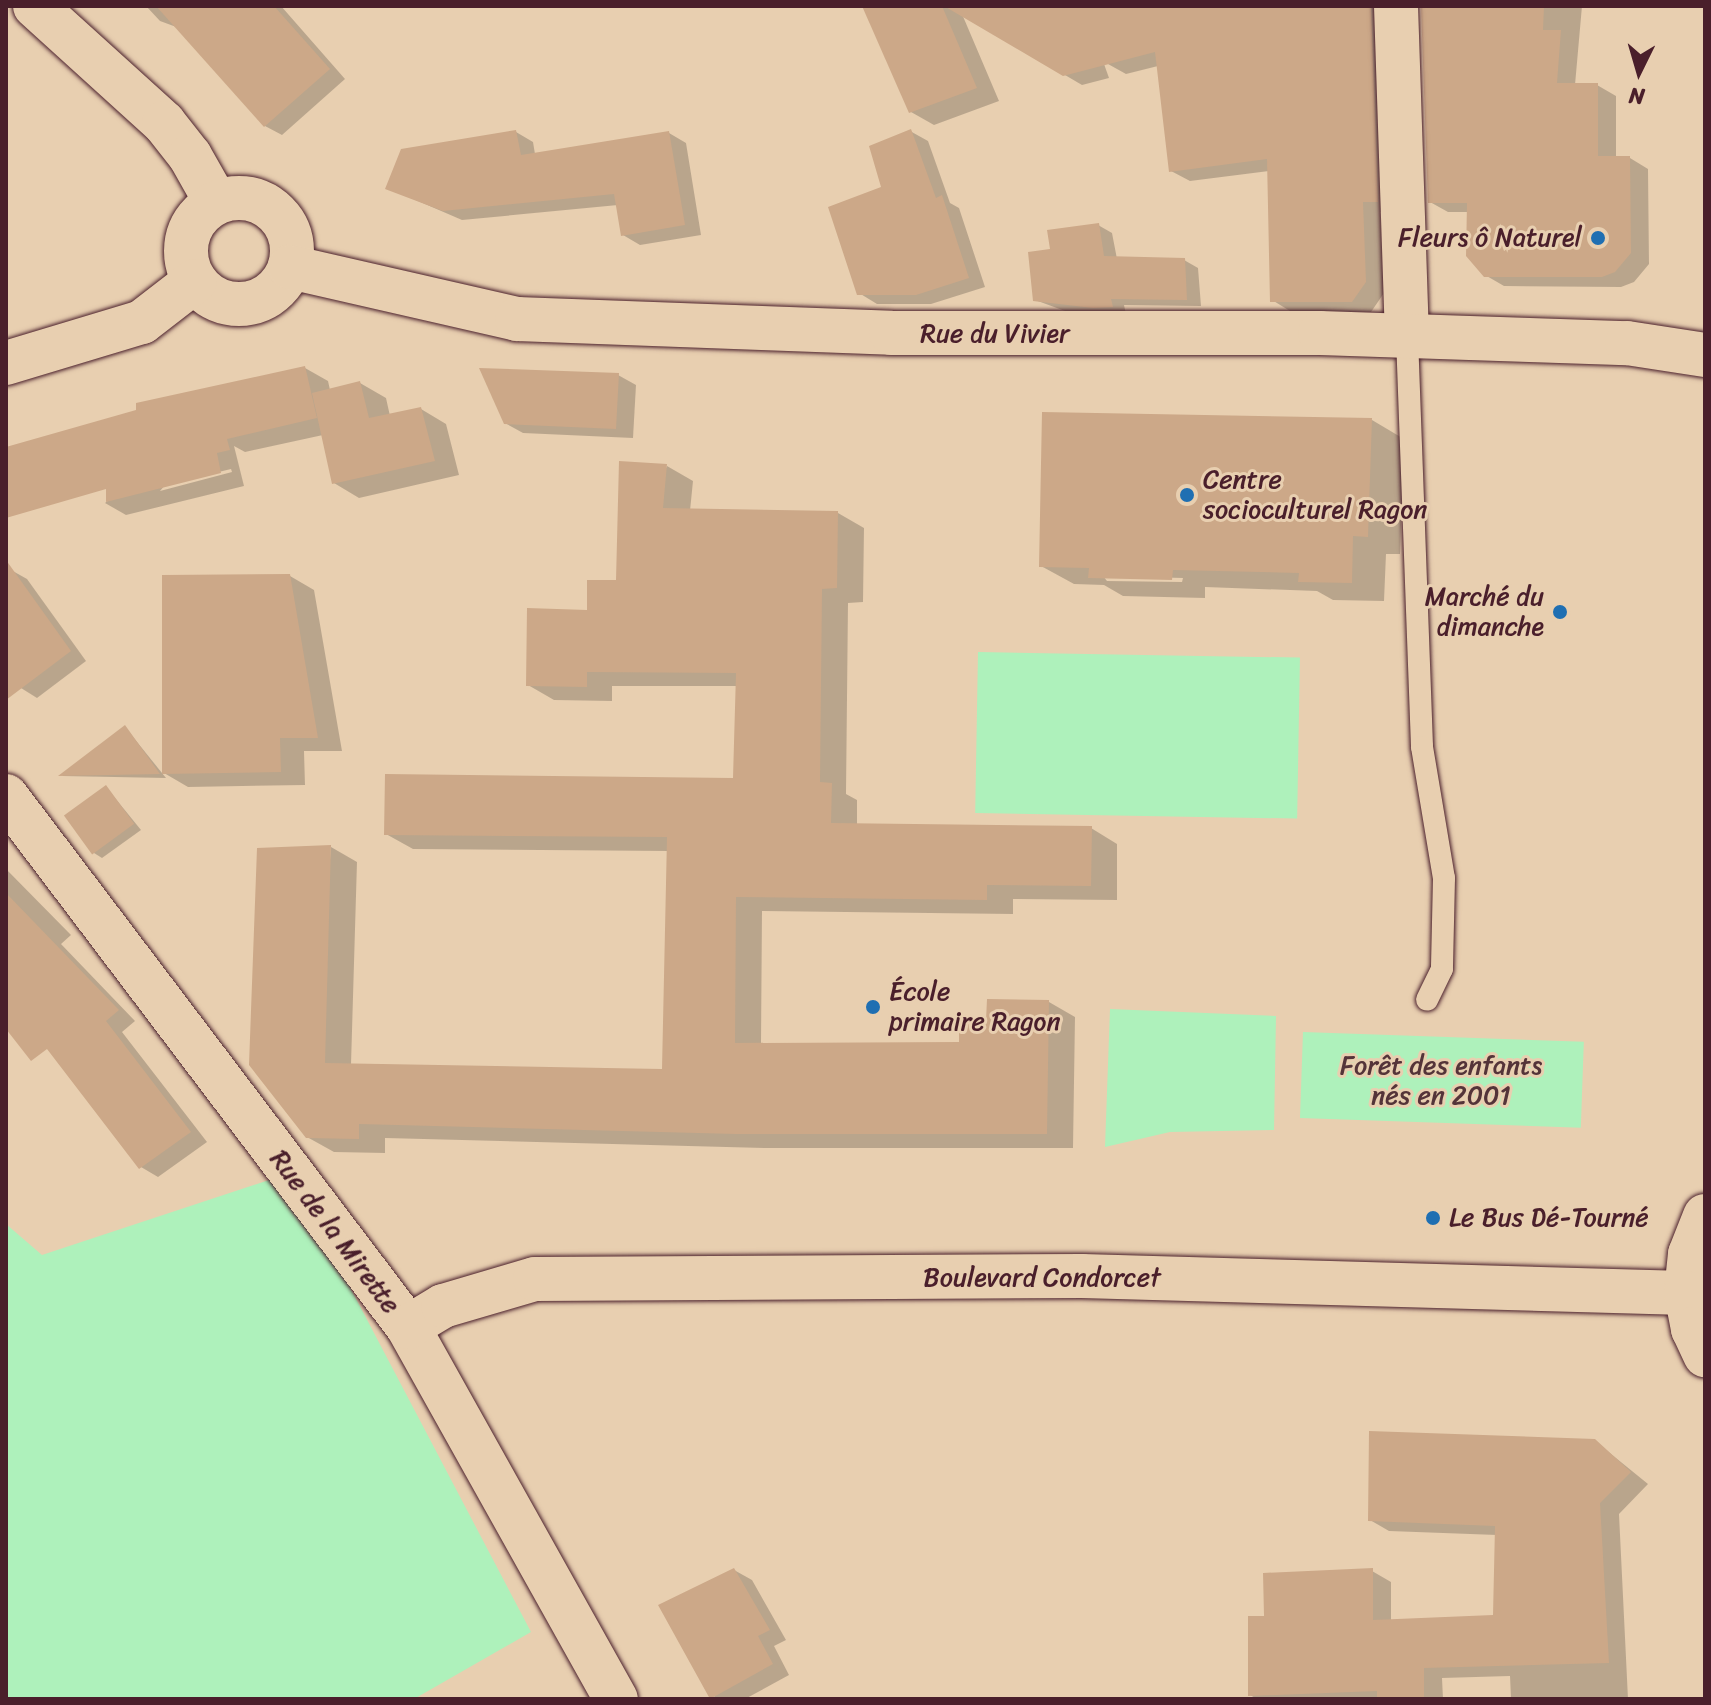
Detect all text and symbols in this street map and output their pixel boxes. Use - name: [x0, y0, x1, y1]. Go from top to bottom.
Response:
- north arrow: [1599, 32, 1679, 112]
- text: N: [1628, 76, 1646, 116]
- place label: Fleurs ô Naturel: [1398, 222, 1582, 254]
- marker: Fleurs ô Naturel: [1589, 229, 1607, 247]
- street label: Rue du Vivier: [920, 318, 1070, 350]
- place label: Centre socioculturel Ragon: [1203, 464, 1427, 526]
- marker: Centre socioculturel Ragon: [1178, 486, 1196, 504]
- place label: Marché du dimanche: [1425, 581, 1544, 642]
- marker: Marché du dimanche: [1551, 603, 1569, 621]
- place label: École primaire Ragon: [889, 976, 1061, 1038]
- marker: École primaire Ragon: [864, 998, 882, 1016]
- park label: Forêt des enfants nés en 2001: [1339, 1050, 1543, 1112]
- street label: Rue de la Mirette: [263, 1144, 407, 1320]
- place label: Le Bus Dé-Tourné: [1449, 1202, 1648, 1234]
- marker: Le Bus Dé-Tourné: [1424, 1209, 1442, 1227]
- street label: Boulevard Condorcet: [923, 1262, 1161, 1294]

